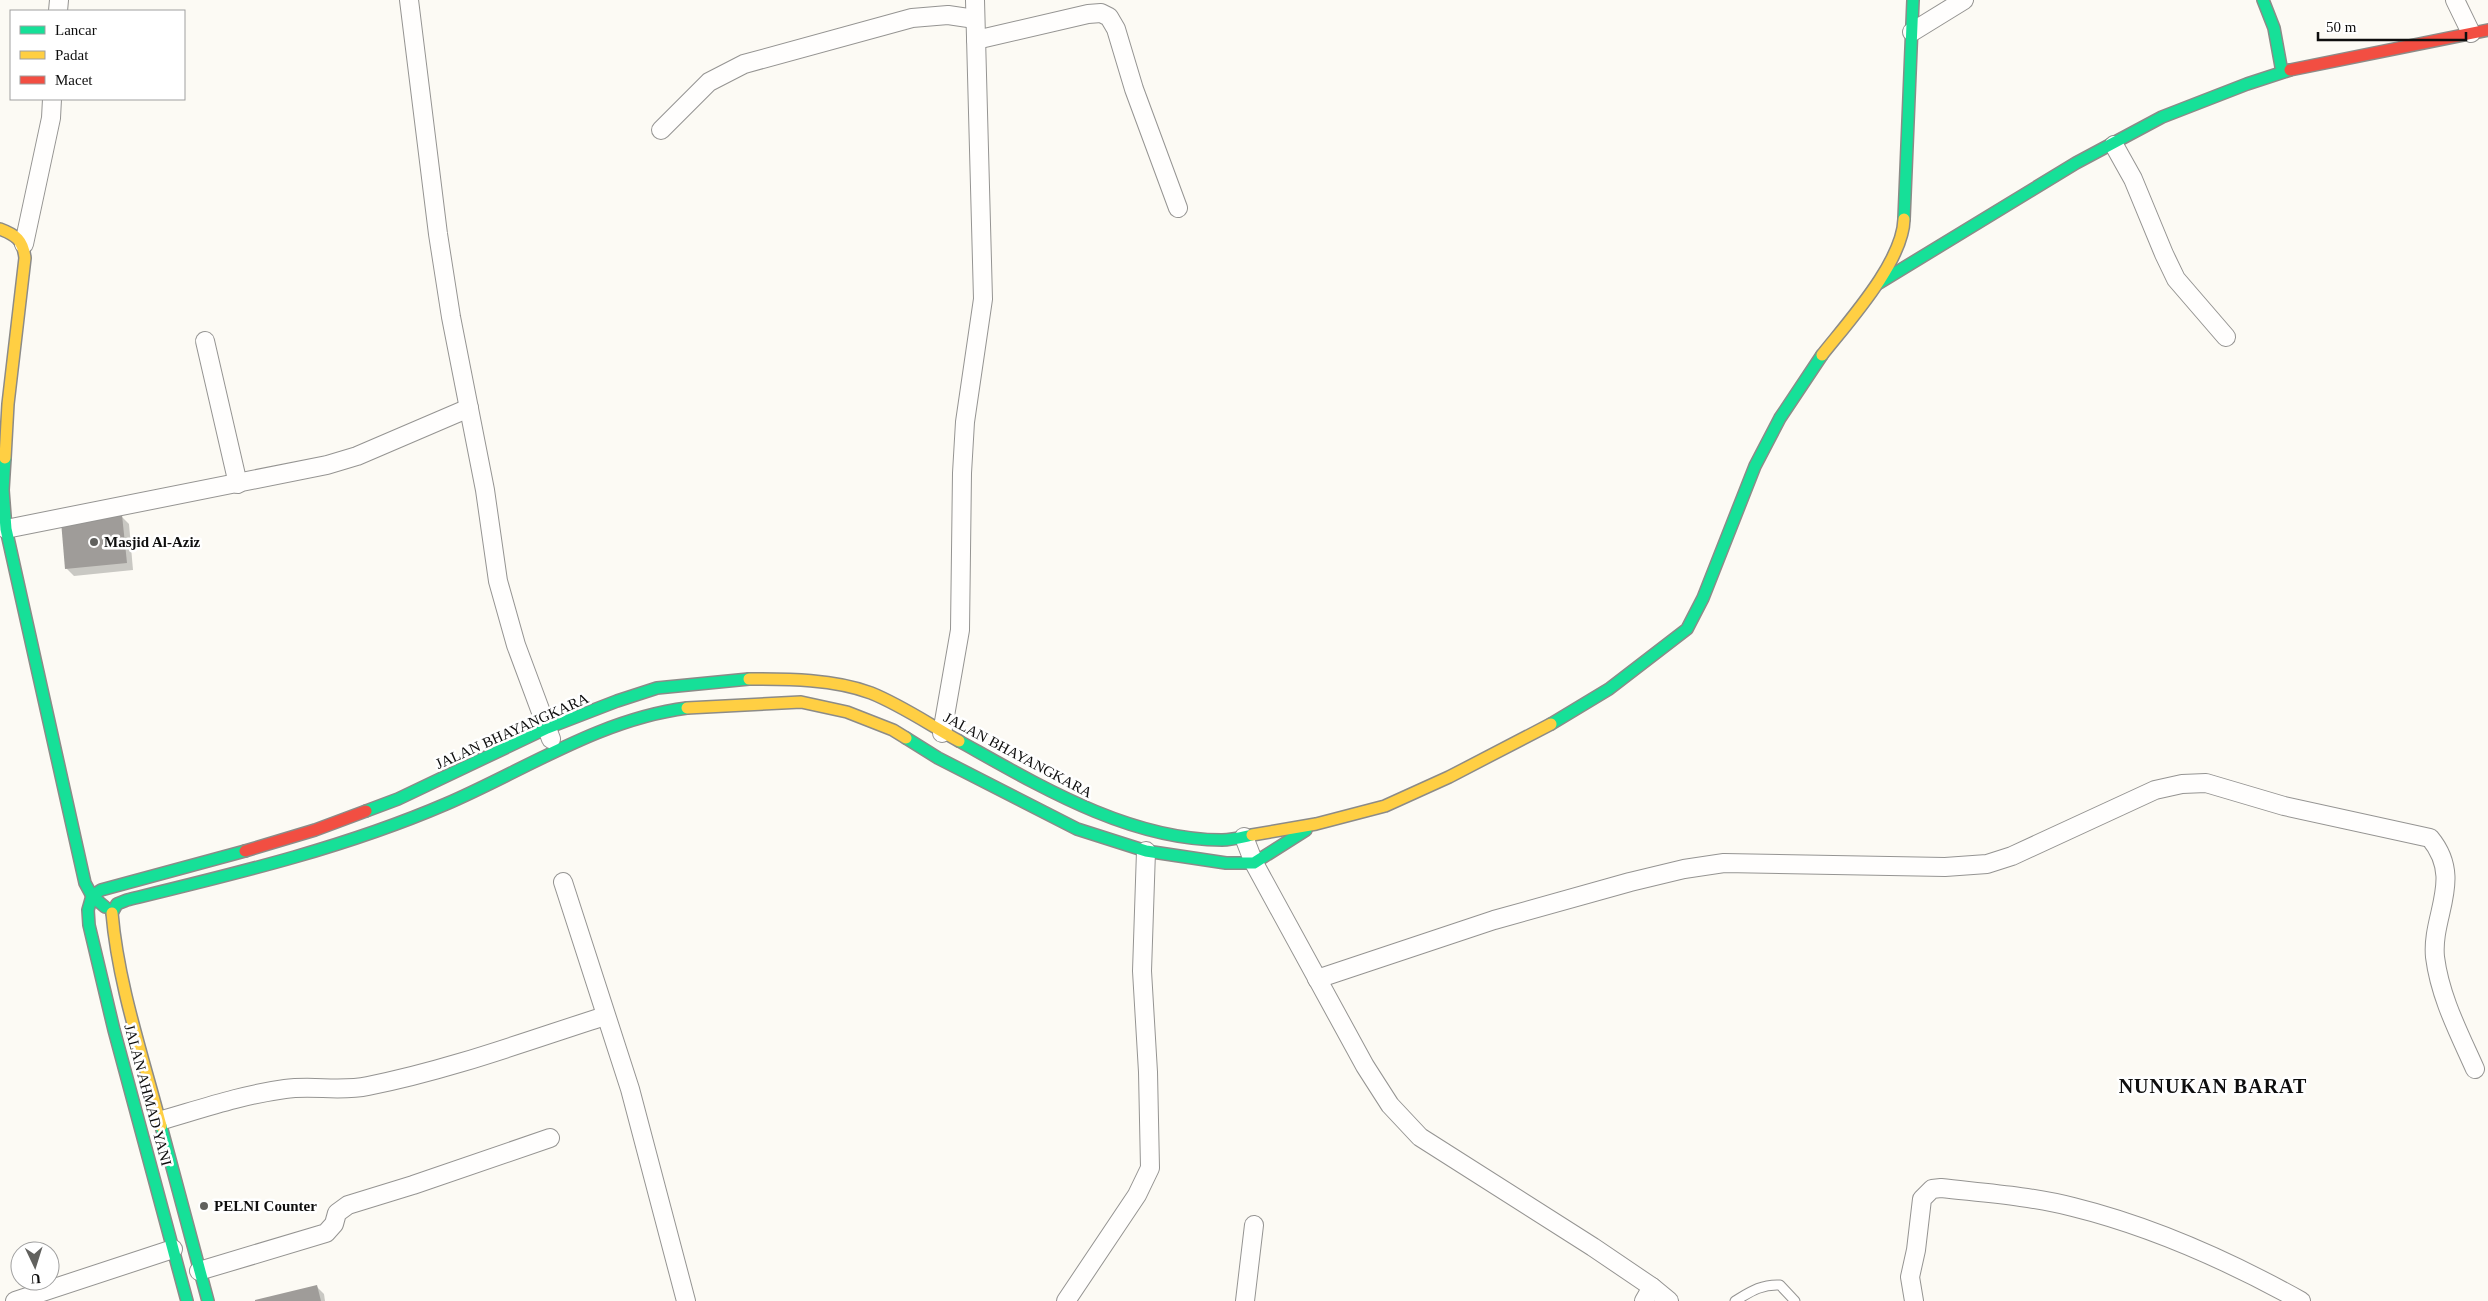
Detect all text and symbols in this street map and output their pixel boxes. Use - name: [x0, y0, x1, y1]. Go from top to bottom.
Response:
- legend: [10, 10, 185, 100]
- scale bar: [2318, 10, 2466, 42]
- text: 50 m: [2326, 19, 2357, 35]
- text: Lancar: [55, 22, 97, 38]
- text: Padat: [55, 47, 89, 63]
- text: Macet: [55, 72, 93, 88]
- place label: Masjid Al-Aziz: [104, 534, 201, 550]
- marker: Masjid Al-Aziz: [88, 536, 100, 548]
- street label: JALAN BHAYANGKARA: [433, 690, 591, 772]
- street label: JALAN BHAYANGKARA: [941, 709, 1095, 801]
- street label: JALAN AHMAD YANI: [121, 1022, 175, 1168]
- district label: NUNUKAN BARAT: [2119, 1075, 2307, 1097]
- place label: PELNI Counter: [214, 1198, 317, 1214]
- marker: PELNI Counter: [198, 1200, 210, 1212]
- north arrow: [10, 1241, 60, 1291]
- text: U: [30, 1271, 41, 1286]

